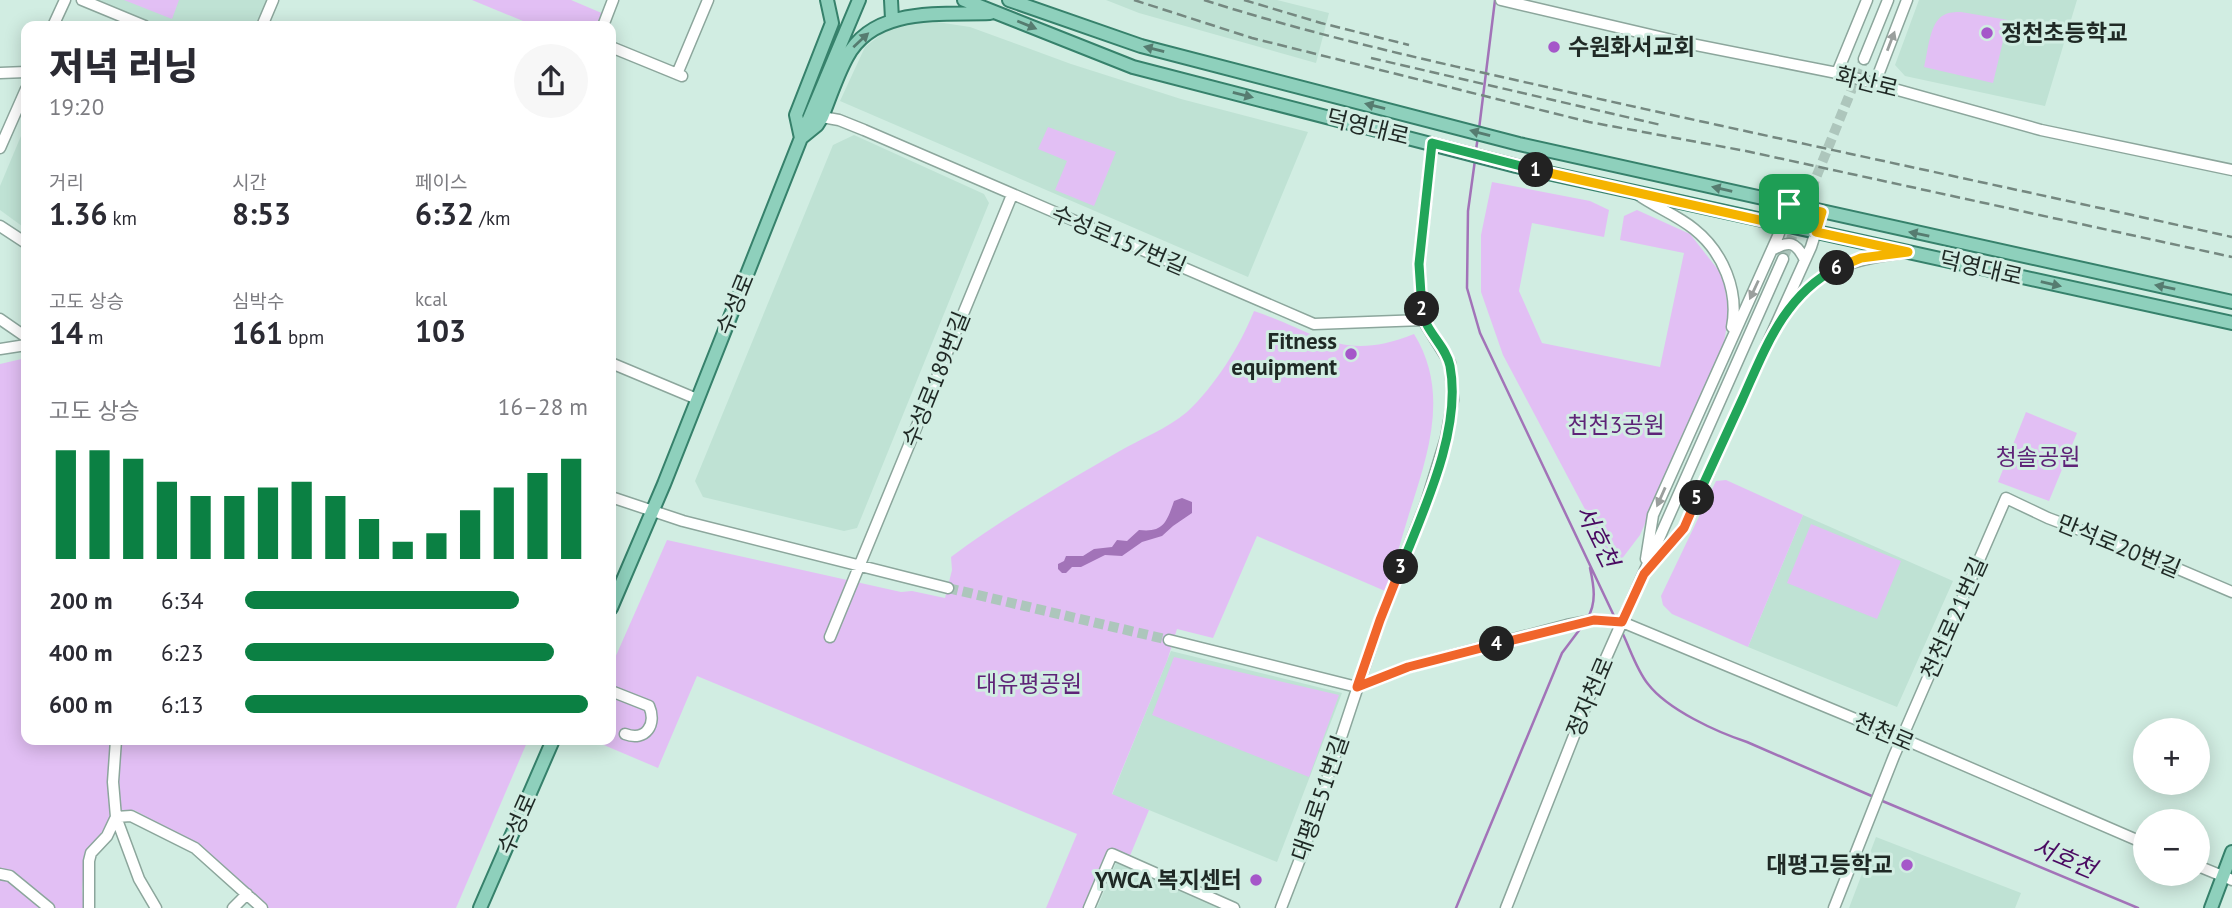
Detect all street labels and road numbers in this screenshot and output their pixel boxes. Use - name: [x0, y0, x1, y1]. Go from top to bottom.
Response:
- street label: 화산로: [1833, 60, 1901, 103]
- street label: 덕영대로: [1324, 102, 1413, 151]
- street label: 수성로157번길: [1048, 198, 1191, 281]
- street label: 덕영대로: [1937, 244, 2026, 291]
- street label: 수성로: [709, 269, 760, 339]
- street label: 수성로189번길: [895, 307, 976, 451]
- street label: 만석로20번길: [2053, 508, 2185, 583]
- street label: 천천로21번길: [1914, 552, 1993, 683]
- street label: 정자천로: [1560, 652, 1619, 741]
- street label: 천천로: [1849, 706, 1919, 757]
- street label: 대평로51번길: [1285, 731, 1355, 864]
- street label: 수성로: [490, 789, 543, 859]

